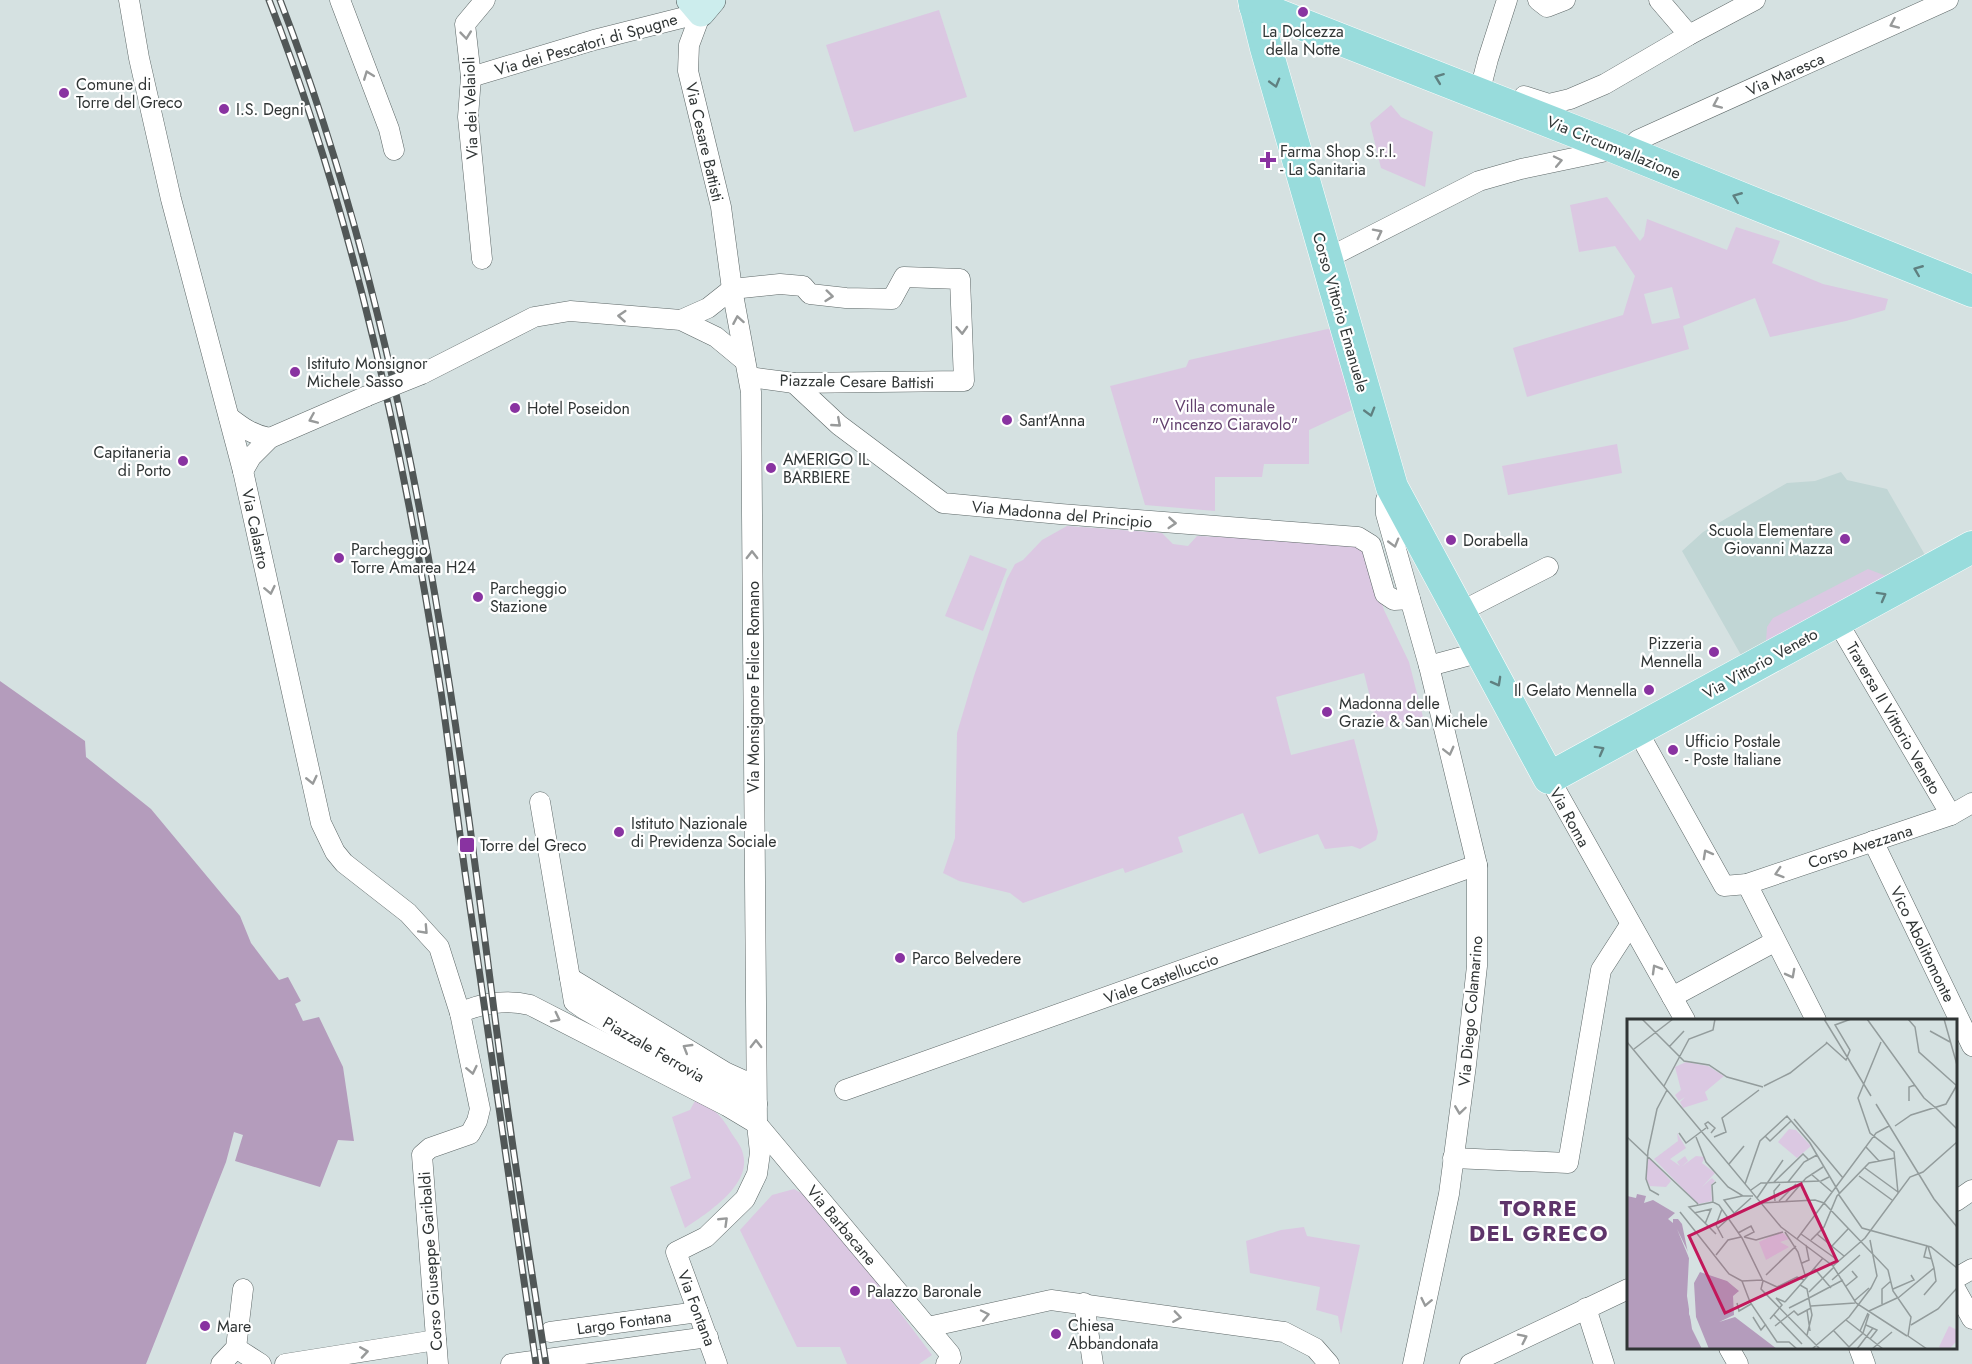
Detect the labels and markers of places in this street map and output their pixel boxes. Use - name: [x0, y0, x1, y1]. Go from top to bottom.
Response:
- marker: La Dolcezza della Notte: [1296, 5, 1310, 19]
- place label: La Dolcezza della Notte: [1262, 20, 1344, 61]
- place label: Comune di Torre del Greco: [76, 73, 183, 114]
- marker: Comune di Torre del Greco: [57, 86, 71, 100]
- place label: I.S. Degni: [236, 98, 304, 121]
- marker: I.S. Degni: [217, 102, 231, 116]
- place label: Farma Shop S.r.l. - La Sanitaria: [1280, 140, 1397, 181]
- marker: Farma Shop S.r.l. - La Sanitaria: [1261, 153, 1275, 167]
- place label: Istituto Monsignor Michele Sasso: [307, 352, 428, 393]
- marker: Istituto Monsignor Michele Sasso: [288, 365, 302, 379]
- place label: Hotel Poseidon: [527, 397, 630, 420]
- marker: Hotel Poseidon: [508, 401, 522, 415]
- place label: Sant'Anna: [1019, 409, 1085, 432]
- marker: Sant'Anna: [1000, 413, 1014, 427]
- place label: Capitaneria di Porto: [94, 441, 171, 482]
- place label: AMERIGO IL BARBIERE: [783, 448, 870, 489]
- marker: Capitaneria di Porto: [176, 454, 190, 468]
- marker: AMERIGO IL BARBIERE: [764, 461, 778, 475]
- place label: Scuola Elementare Giovanni Mazza: [1708, 519, 1833, 560]
- place label: Dorabella: [1463, 529, 1528, 552]
- marker: Scuola Elementare Giovanni Mazza: [1838, 532, 1852, 546]
- marker: Dorabella: [1444, 533, 1458, 547]
- place label: Parcheggio Torre Amarea H24: [351, 538, 476, 579]
- marker: Parcheggio Torre Amarea H24: [332, 551, 346, 565]
- place label: Parcheggio Stazione: [490, 577, 567, 618]
- marker: Parcheggio Stazione: [471, 590, 485, 604]
- place label: Pizzeria Mennella: [1641, 632, 1702, 673]
- marker: Pizzeria Mennella: [1707, 645, 1721, 659]
- place label: Il Gelato Mennella: [1514, 679, 1637, 702]
- marker: Il Gelato Mennella: [1642, 683, 1656, 697]
- place label: Madonna delle Grazie & San Michele: [1339, 692, 1488, 733]
- marker: Madonna delle Grazie & San Michele: [1320, 705, 1334, 719]
- place label: Ufficio Postale - Poste Italiane: [1685, 730, 1781, 771]
- marker: Ufficio Postale - Poste Italiane: [1666, 743, 1680, 757]
- place label: Istituto Nazionale di Previdenza Sociale: [631, 812, 777, 853]
- marker: Istituto Nazionale di Previdenza Sociale: [612, 825, 626, 839]
- place label: Torre del Greco: [480, 834, 587, 857]
- marker: Torre del Greco: [458, 836, 476, 854]
- place label: Parco Belvedere: [912, 947, 1021, 970]
- marker: Parco Belvedere: [893, 951, 907, 965]
- place label: Palazzo Baronale: [867, 1280, 981, 1303]
- marker: Palazzo Baronale: [848, 1284, 862, 1298]
- place label: Chiesa Abbandonata: [1068, 1314, 1158, 1355]
- place label: Mare: [217, 1315, 251, 1338]
- marker: Mare: [198, 1319, 212, 1333]
- marker: Chiesa Abbandonata: [1049, 1327, 1063, 1341]

